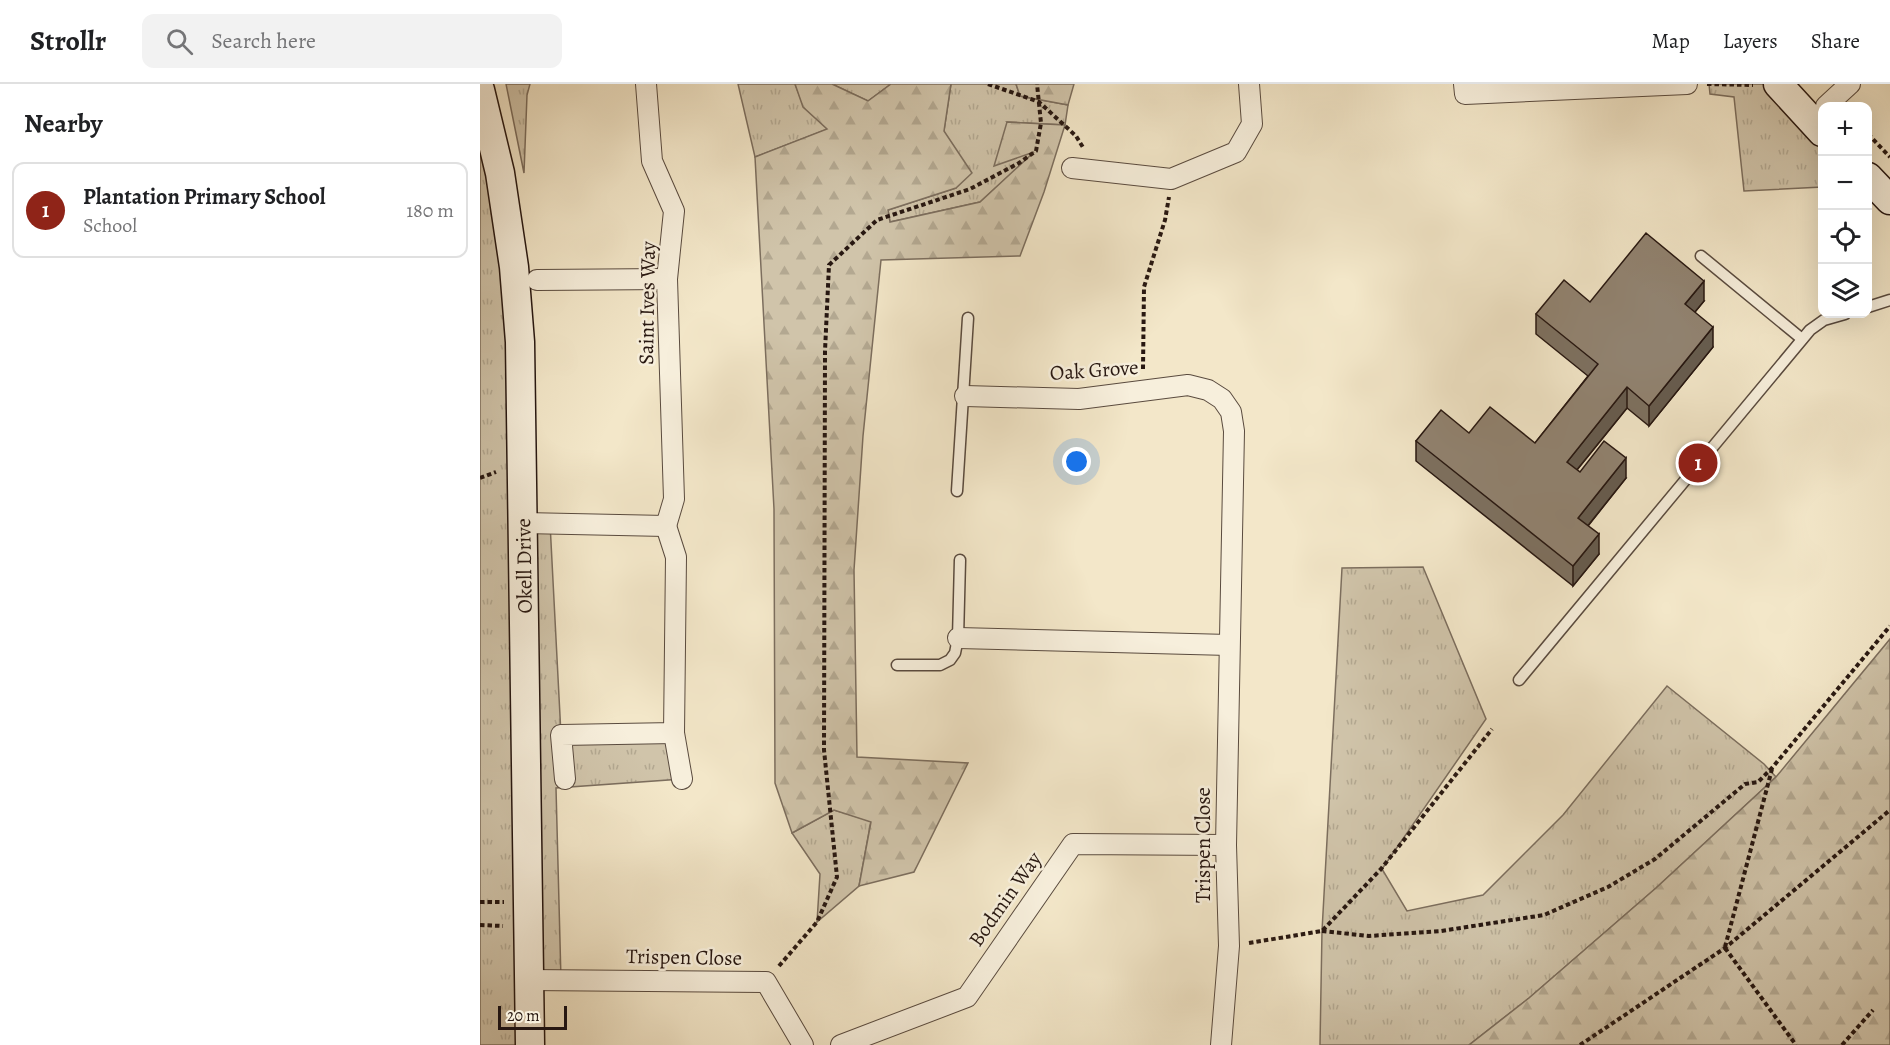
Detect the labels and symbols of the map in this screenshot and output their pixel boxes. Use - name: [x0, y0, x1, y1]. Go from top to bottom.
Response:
- street label: Saint Ives Way: [632, 240, 662, 365]
- street label: Oak Grove: [1049, 353, 1139, 387]
- pin: 1: [1678, 440, 1718, 485]
- your location: [1062, 447, 1091, 476]
- street label: Okell Drive: [509, 518, 539, 614]
- street label: Trispen Close: [1189, 787, 1217, 903]
- street label: Bodmin Way: [962, 845, 1048, 952]
- street label: Trispen Close: [626, 942, 742, 972]
- scale bar: [498, 1003, 567, 1030]

